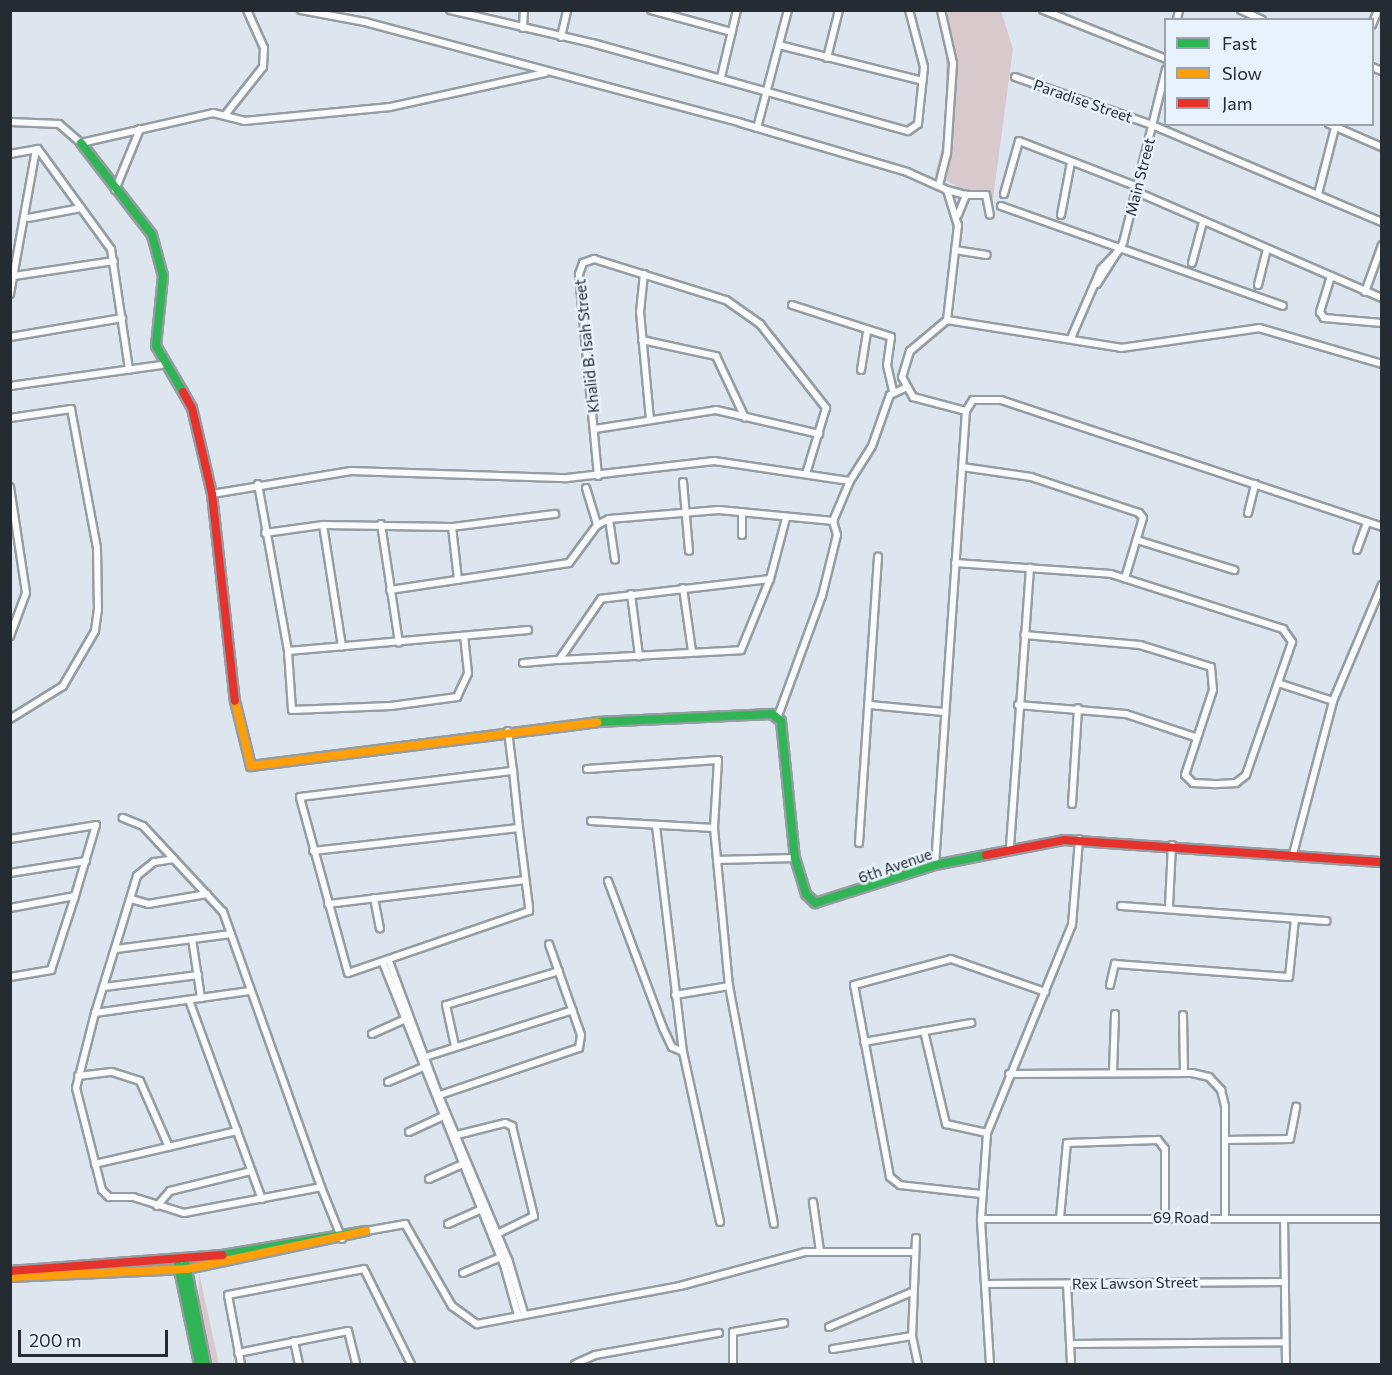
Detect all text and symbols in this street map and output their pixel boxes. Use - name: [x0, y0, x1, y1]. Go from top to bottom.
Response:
- legend: [1164, 18, 1374, 126]
- text: Fast: [1222, 32, 1257, 54]
- text: Slow: [1222, 62, 1262, 84]
- street label: Paradise Street: [1031, 76, 1135, 126]
- text: Jam: [1222, 92, 1252, 114]
- street label: Main Street: [1122, 136, 1158, 218]
- street label: Khalid B. Isah Street: [571, 278, 603, 414]
- street label: 6th Avenue: [856, 845, 934, 887]
- street label: 69 Road: [1153, 1209, 1209, 1227]
- street label: Rex Lawson Street: [1072, 1273, 1198, 1293]
- scale bar: [21, 1318, 171, 1356]
- text: 200 m: [29, 1329, 82, 1351]

